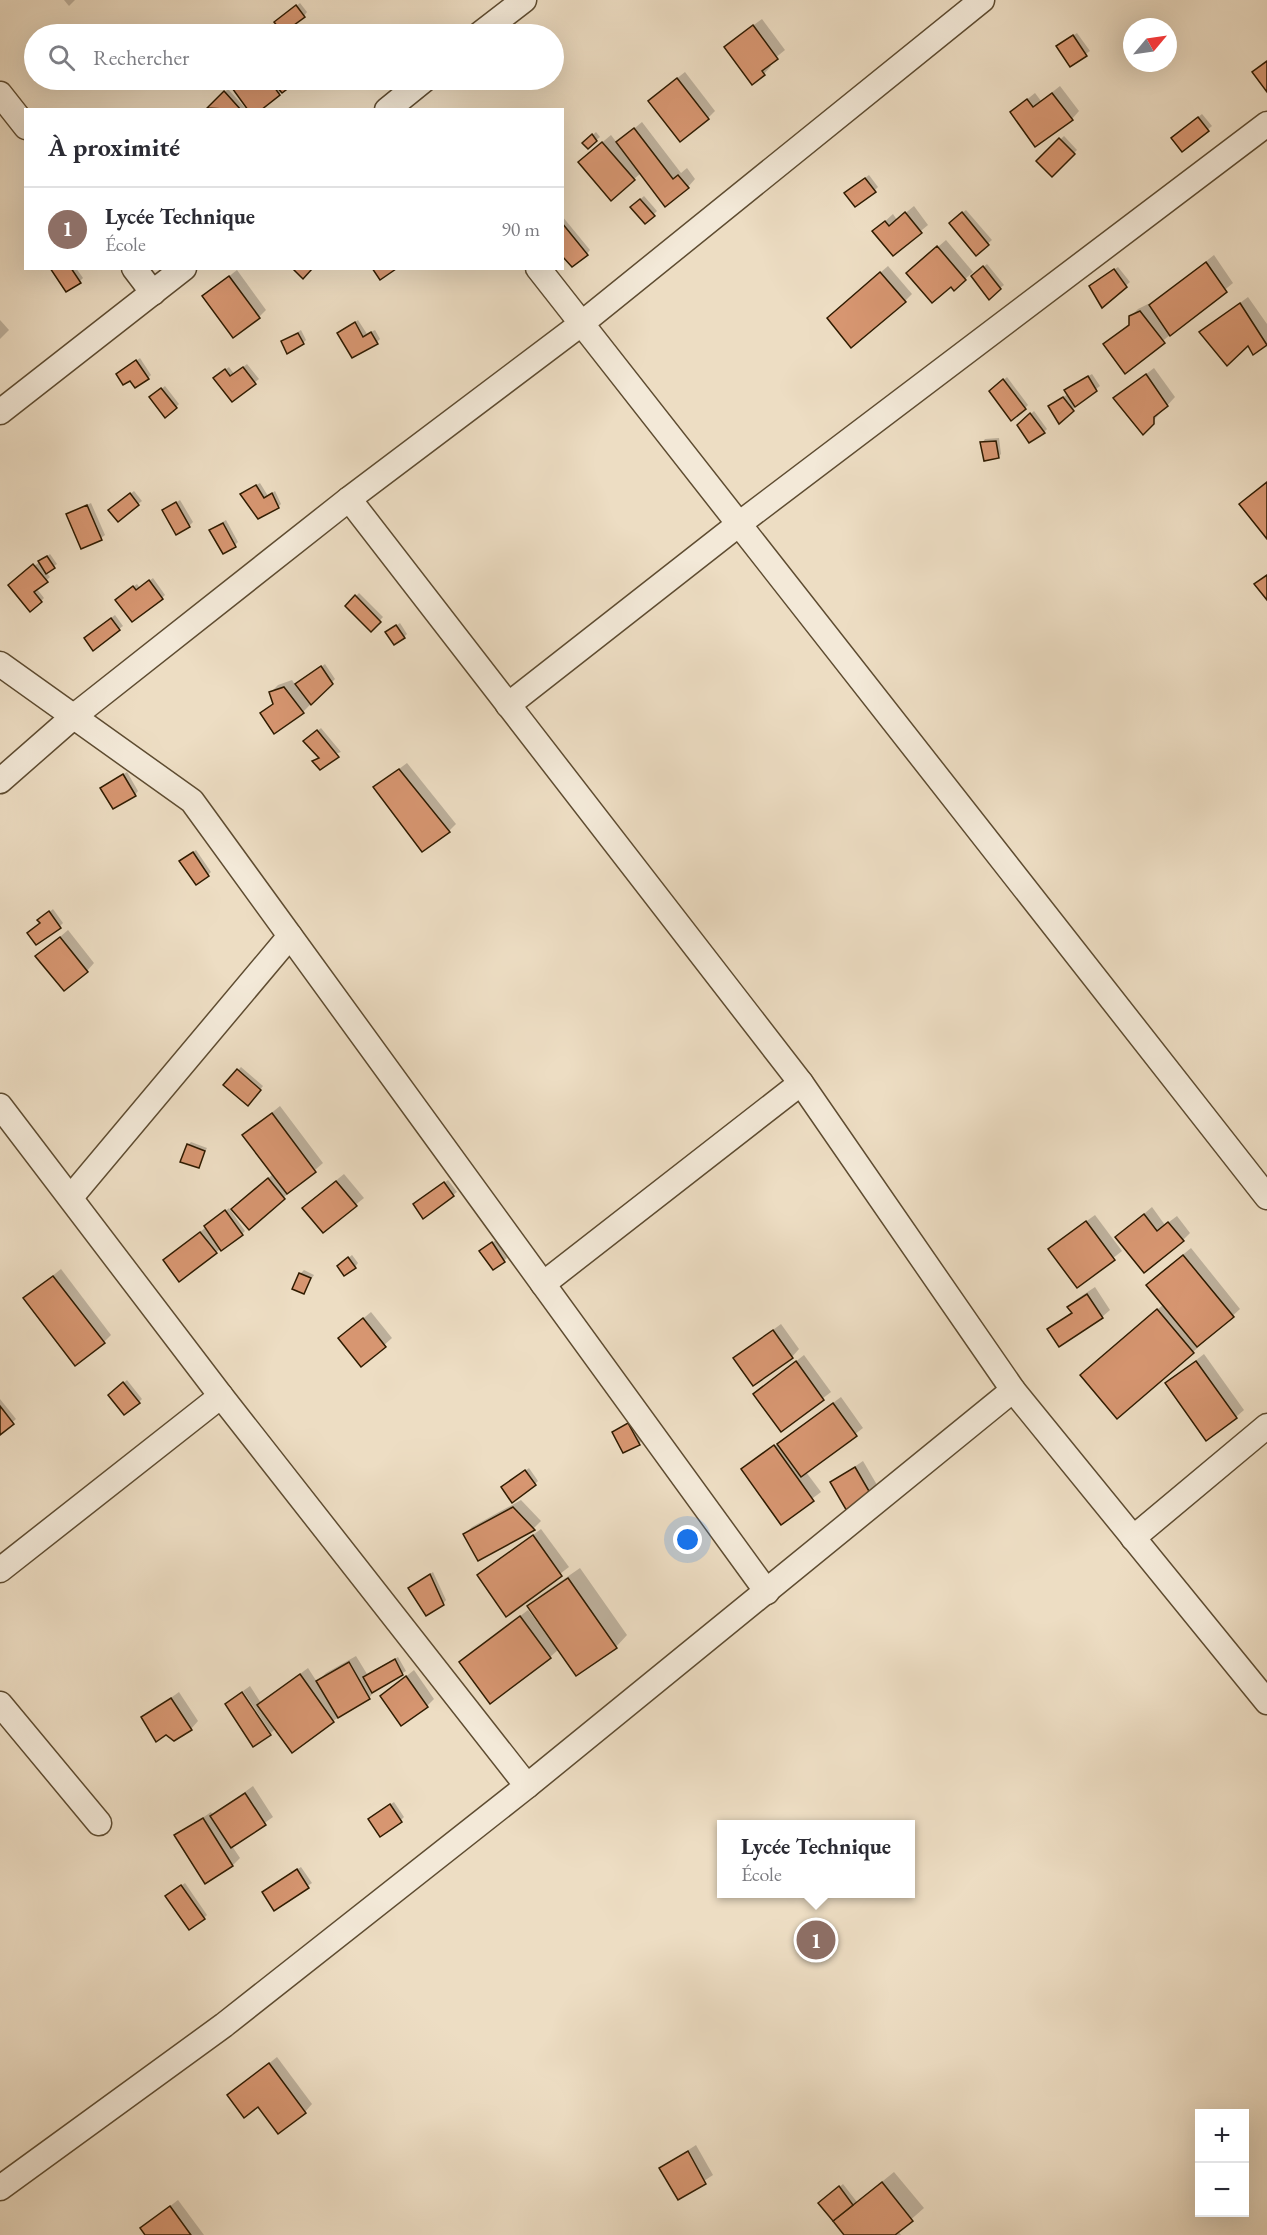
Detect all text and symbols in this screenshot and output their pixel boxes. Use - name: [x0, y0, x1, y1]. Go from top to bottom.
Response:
- north arrow: [1123, 18, 1177, 72]
- search box: [24, 24, 564, 90]
- icon: search: [45, 41, 78, 74]
- text: Rechercher: [93, 43, 189, 72]
- text: À proximité: [48, 130, 180, 164]
- text: Lycée Technique: [105, 202, 255, 231]
- text: 1: [62, 216, 73, 242]
- text: 90 m: [501, 216, 540, 242]
- text: École: [105, 231, 146, 257]
- your location: [673, 1525, 702, 1554]
- popup: [717, 1820, 915, 1898]
- text: Lycée Technique: [741, 1832, 891, 1861]
- text: École: [741, 1861, 782, 1887]
- pin: 1: [796, 1918, 836, 1962]
- map controls: [1195, 2109, 1249, 2217]
- button: +: [1195, 2109, 1249, 2163]
- button: −: [1195, 2163, 1249, 2217]

